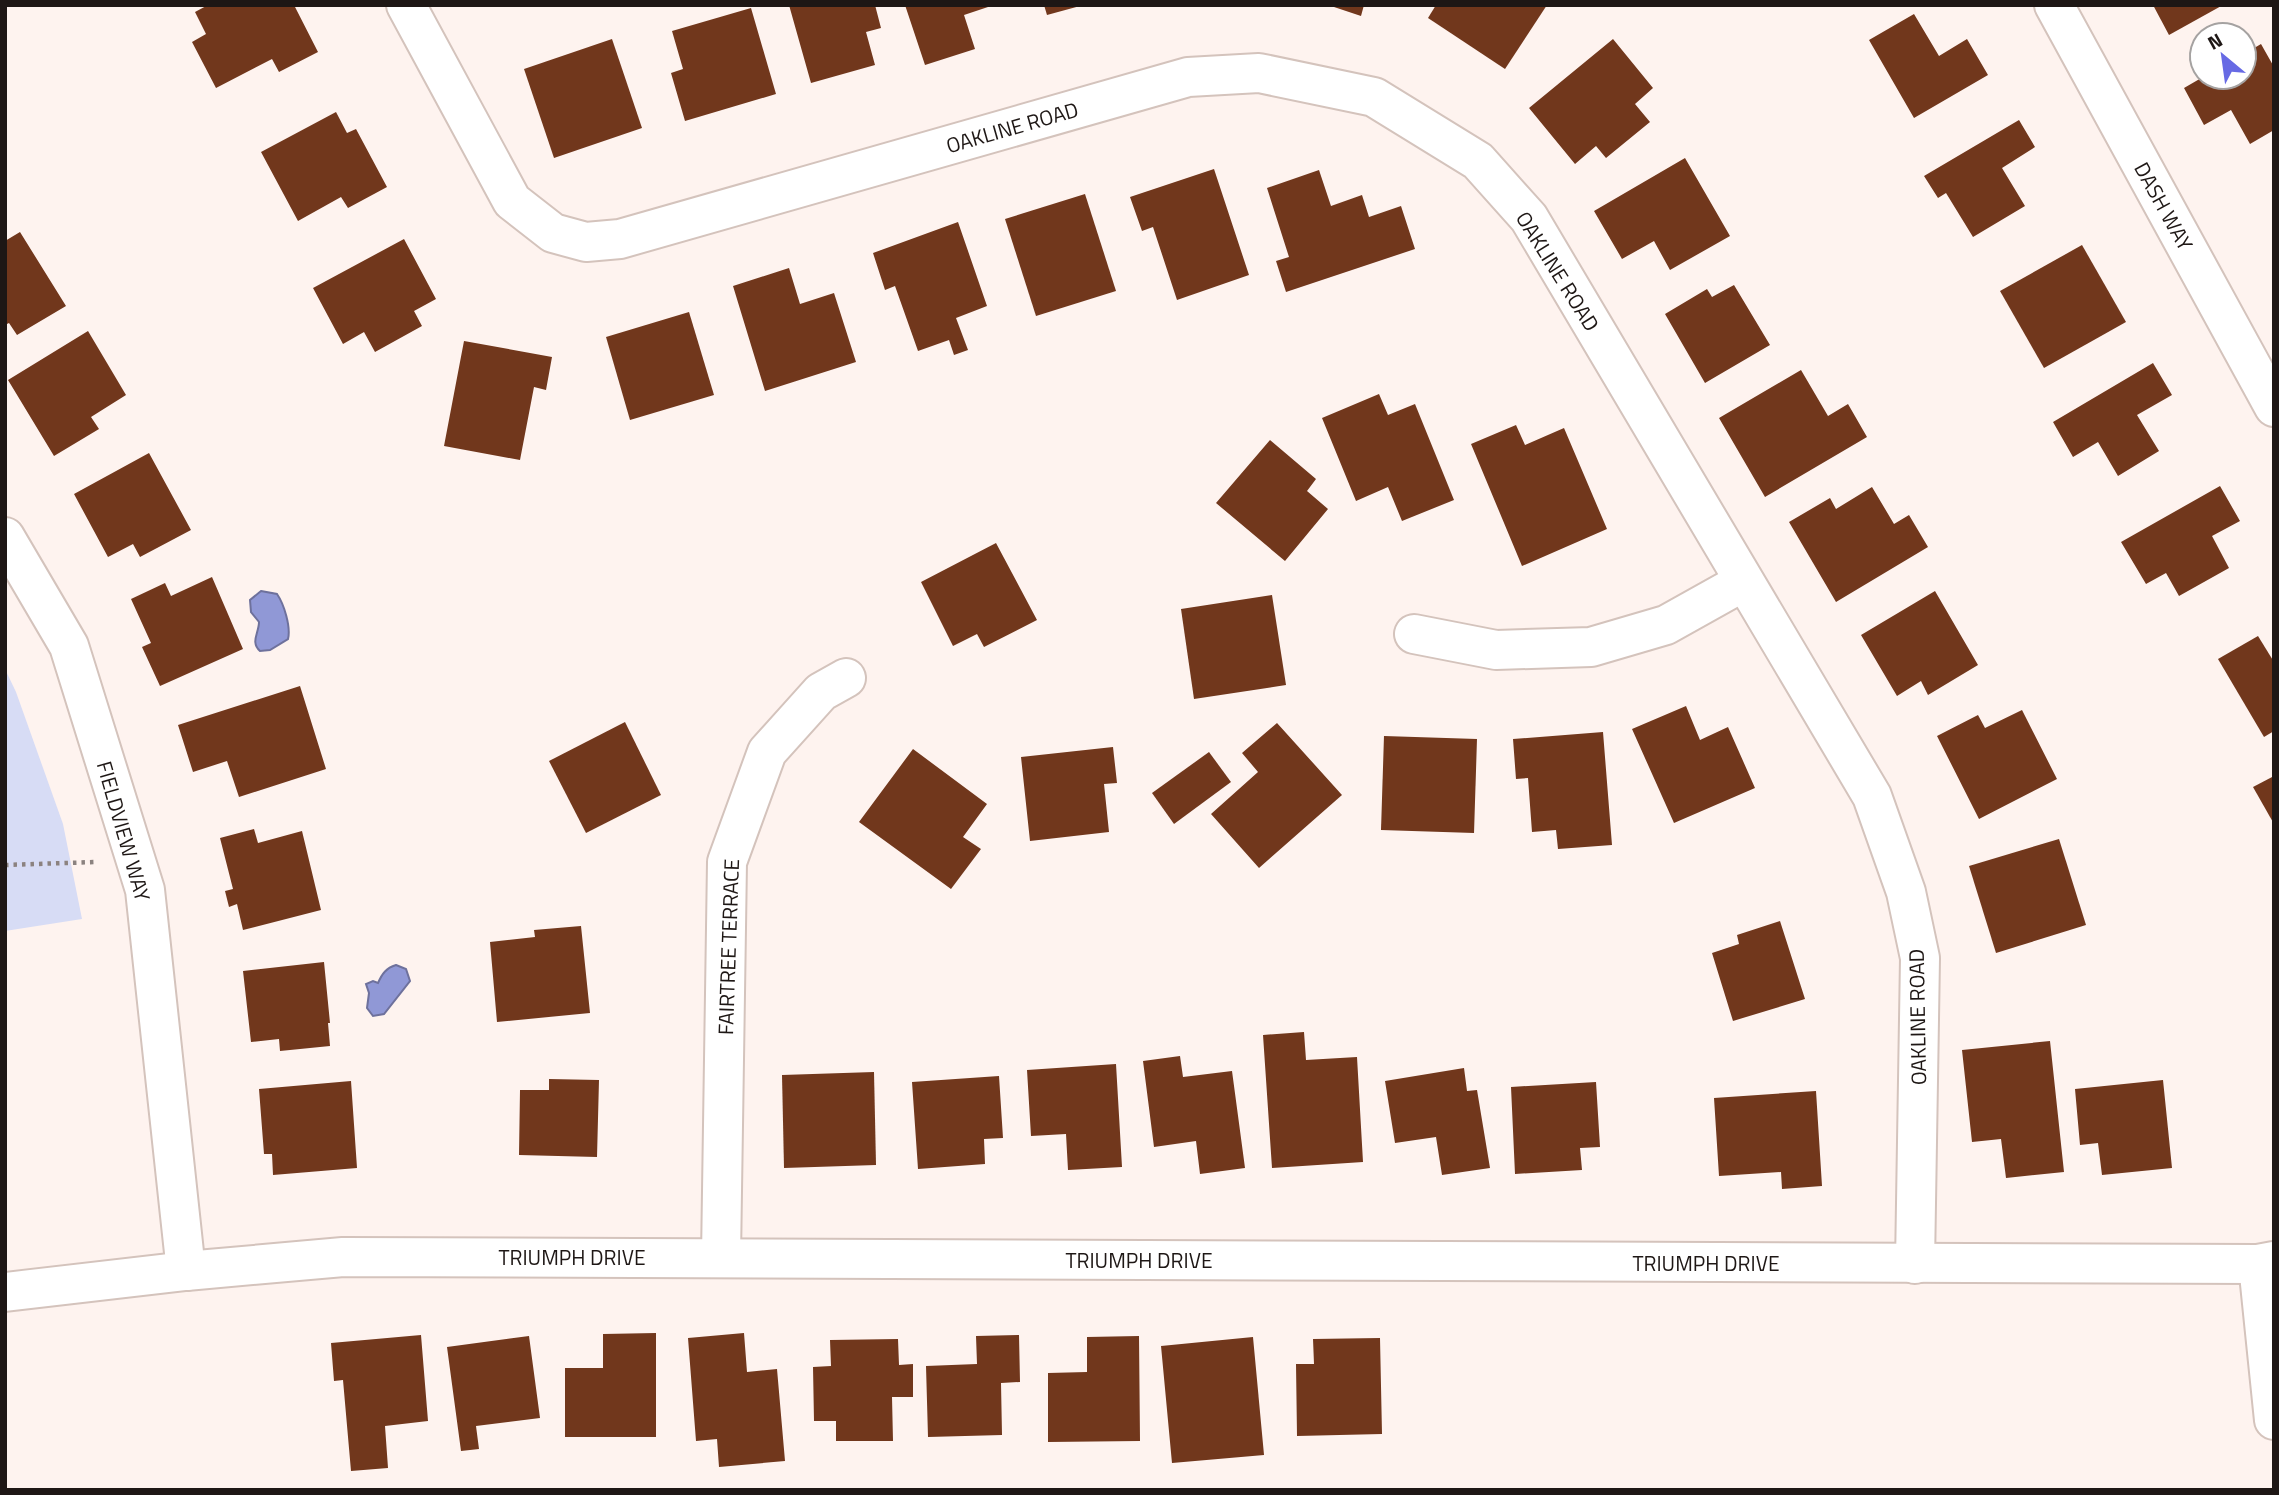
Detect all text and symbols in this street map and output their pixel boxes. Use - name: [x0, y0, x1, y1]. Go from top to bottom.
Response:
- north arrow: [2188, 21, 2258, 91]
- text: N: [2202, 25, 2227, 57]
- street label: OAKLINE ROAD: [942, 93, 1082, 161]
- street label: DASH WAY: [2127, 156, 2202, 257]
- street label: OAKLINE ROAD: [1508, 205, 1608, 337]
- street label: FIELDVIEW WAY: [89, 757, 159, 905]
- street label: FAIRTREE TERRACE: [709, 858, 747, 1036]
- street label: OAKLINE ROAD: [1900, 949, 1934, 1085]
- street label: TRIUMPH DRIVE: [498, 1241, 646, 1273]
- street label: TRIUMPH DRIVE: [1065, 1244, 1213, 1276]
- street label: TRIUMPH DRIVE: [1632, 1247, 1780, 1279]

